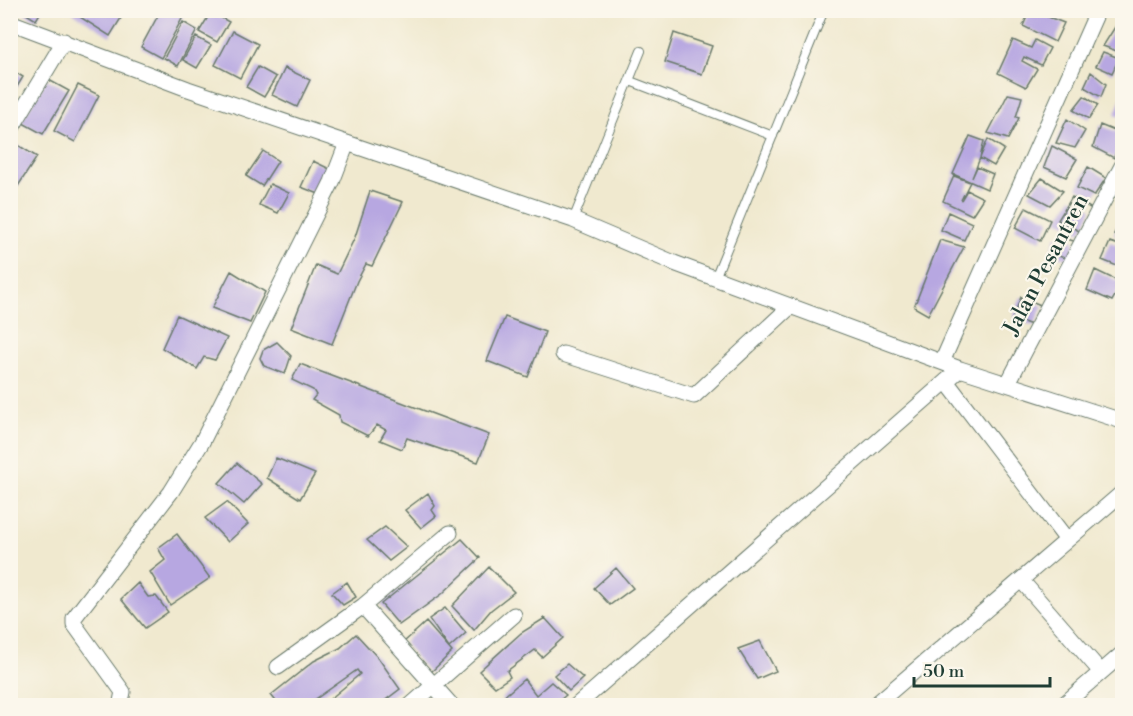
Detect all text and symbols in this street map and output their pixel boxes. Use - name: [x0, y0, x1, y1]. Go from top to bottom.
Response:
- street label: Jalan Pesantren: [997, 190, 1095, 341]
- scale bar: [914, 650, 1050, 688]
- text: 50 m: [923, 660, 965, 683]

